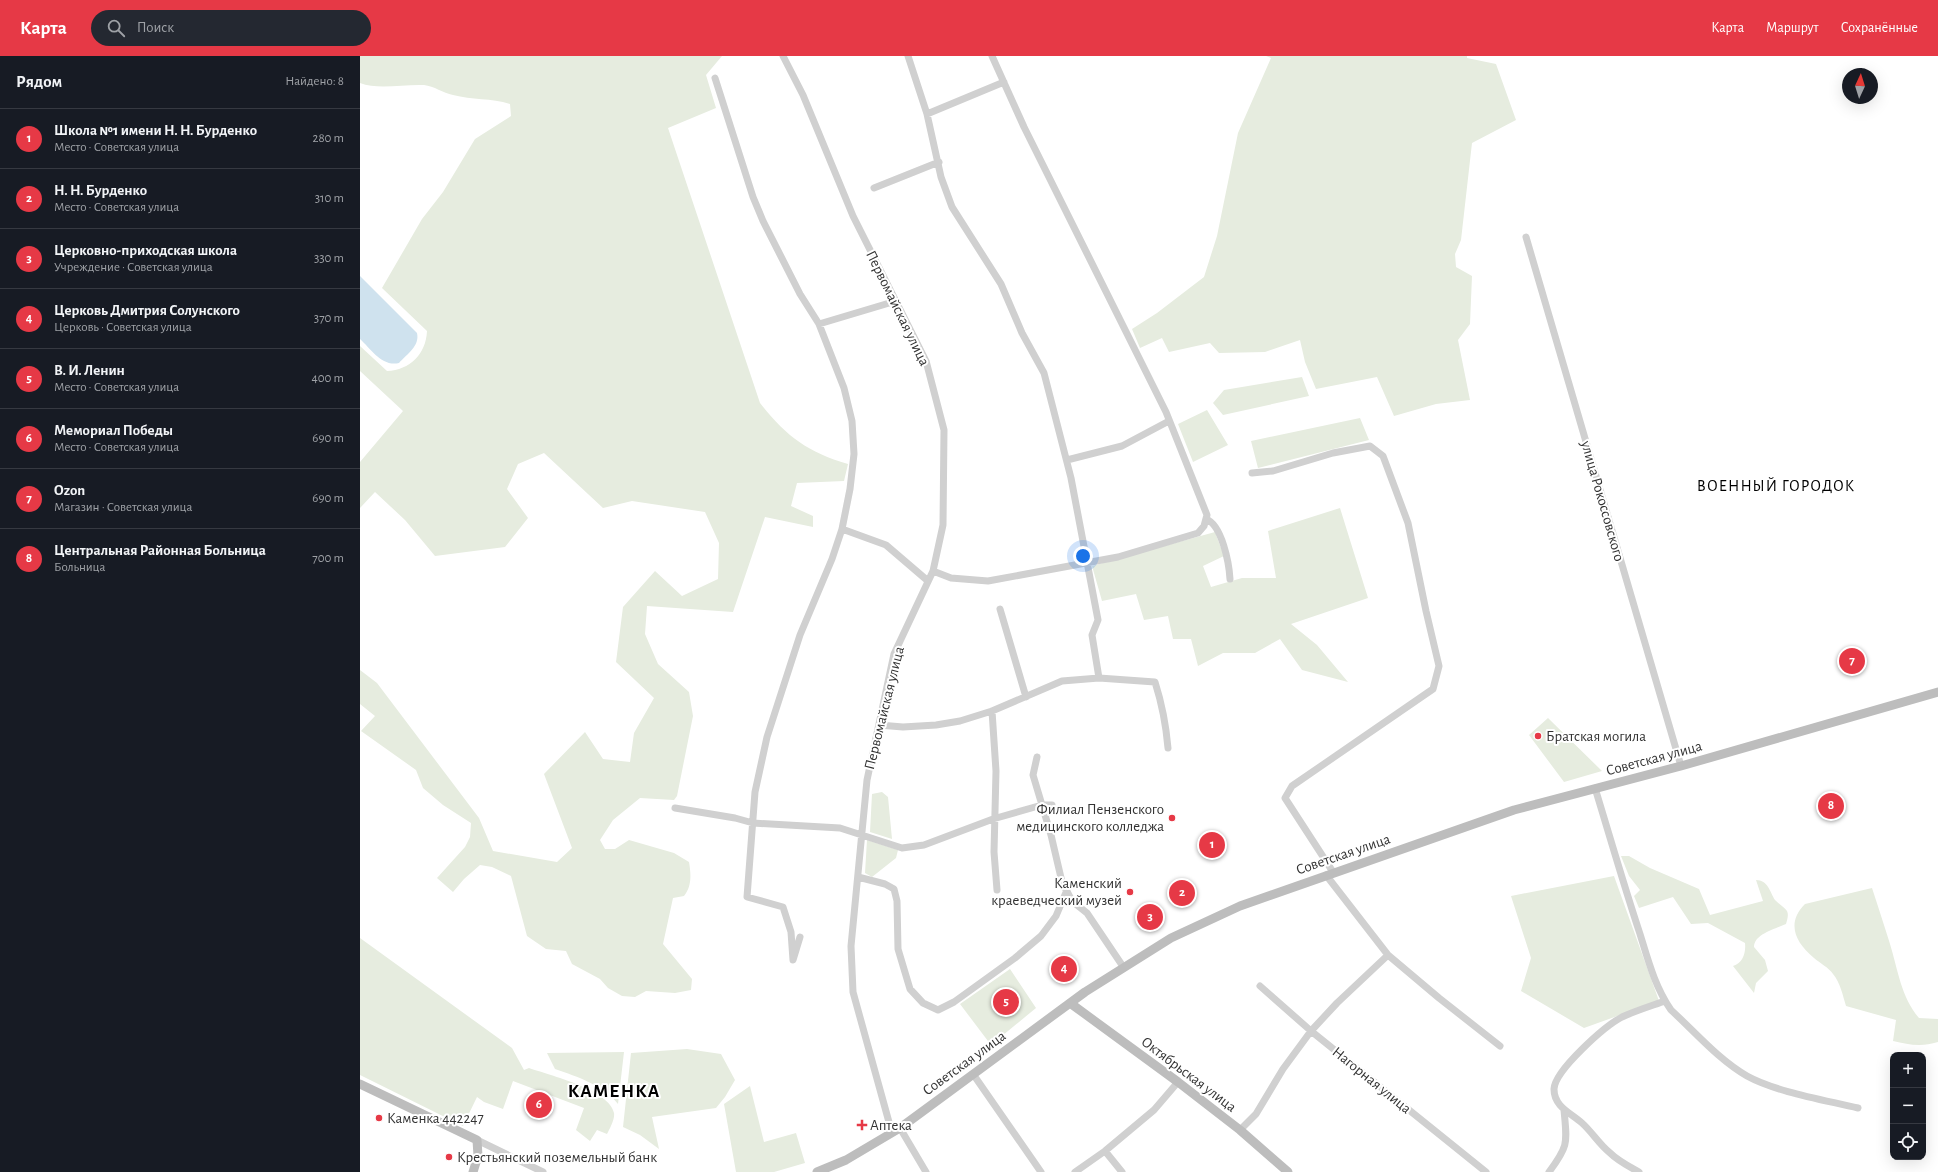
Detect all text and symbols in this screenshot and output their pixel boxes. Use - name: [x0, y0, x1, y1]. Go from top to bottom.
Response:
- search box: [91, 10, 371, 46]
- icon: search: [105, 17, 127, 39]
- text: Карта: [20, 19, 67, 38]
- text: Поиск: [137, 20, 174, 35]
- text: Карта: [1711, 21, 1744, 35]
- text: Маршрут: [1766, 21, 1819, 35]
- text: Сохранённые: [1841, 21, 1918, 35]
- north arrow: [1842, 68, 1878, 104]
- text: Рядом: [16, 73, 62, 90]
- text: Найдено: 8: [285, 75, 344, 88]
- text: Школа №1 имени Н. Н. Бурденко: [54, 123, 257, 138]
- text: 1: [27, 132, 31, 145]
- text: 280 m: [313, 132, 344, 145]
- text: Место · Советская улица: [54, 141, 179, 154]
- text: Н. Н. Бурденко: [54, 183, 147, 198]
- text: 2: [26, 192, 32, 205]
- text: 310 m: [315, 192, 344, 205]
- text: Место · Советская улица: [54, 201, 179, 214]
- text: Церковно-приходская школа: [54, 243, 237, 258]
- street label: Первомайская улица: [863, 248, 932, 368]
- text: 3: [26, 252, 32, 265]
- text: 330 m: [314, 252, 344, 265]
- text: Учреждение · Советская улица: [54, 261, 213, 274]
- text: Церковь Дмитрия Солунского: [54, 303, 240, 318]
- text: 4: [26, 312, 32, 325]
- text: 370 m: [314, 312, 344, 325]
- text: Церковь · Советская улица: [54, 321, 192, 334]
- text: В. И. Ленин: [54, 363, 125, 378]
- text: 5: [26, 372, 32, 385]
- text: 400 m: [311, 372, 344, 385]
- text: Место · Советская улица: [54, 381, 179, 394]
- text: Мемориал Победы: [54, 423, 173, 438]
- text: 6: [26, 432, 32, 445]
- text: 690 m: [312, 432, 344, 445]
- street label: улица Рокоссовского: [1578, 438, 1627, 563]
- text: Место · Советская улица: [54, 441, 179, 454]
- district label: ВОЕННЫЙ ГОРОДОК: [1697, 477, 1855, 494]
- text: Ozon: [54, 483, 85, 498]
- text: 7: [26, 492, 32, 505]
- text: 690 m: [312, 492, 344, 505]
- text: Магазин · Советская улица: [54, 501, 192, 514]
- text: Центральная Районная Больница: [54, 543, 266, 558]
- your location: [1073, 546, 1093, 566]
- text: 8: [26, 552, 32, 565]
- text: 700 m: [312, 552, 344, 565]
- text: Больница: [54, 561, 106, 574]
- street label: Первомайская улица: [862, 645, 907, 771]
- pin: 7: [1839, 646, 1865, 676]
- place label: Братская могила: [1546, 729, 1646, 744]
- marker: Братская могила: [1533, 731, 1543, 741]
- street label: Советская улица: [1605, 738, 1704, 779]
- pin: 8: [1818, 791, 1844, 821]
- place label: Филиал Пензенского медицинского колледжа: [1016, 802, 1164, 834]
- marker: Филиал Пензенского медицинского колледжа: [1167, 813, 1177, 823]
- pin: 1: [1199, 830, 1225, 860]
- street label: Советская улица: [1294, 831, 1392, 878]
- place label: Каменский краеведческий музей: [991, 876, 1122, 908]
- pin: 2: [1169, 878, 1195, 908]
- marker: Каменский краеведческий музей: [1125, 887, 1135, 897]
- pin: 3: [1137, 902, 1163, 932]
- pin: 4: [1051, 954, 1077, 984]
- pin: 5: [993, 987, 1019, 1017]
- street label: Советская улица: [920, 1028, 1009, 1098]
- street label: Октябрьская улица: [1138, 1034, 1239, 1115]
- street label: Нагорная улица: [1329, 1044, 1414, 1117]
- map controls: [1890, 1052, 1926, 1160]
- button: +: [1890, 1052, 1926, 1088]
- district label: КАМЕНКА: [568, 1082, 660, 1101]
- button: −: [1890, 1088, 1926, 1124]
- pin: 6: [526, 1090, 552, 1120]
- place label: Каменка 442247: [387, 1111, 484, 1126]
- marker: Каменка 442247: [374, 1113, 384, 1123]
- place label: Аптека: [870, 1118, 912, 1133]
- marker: Аптека: [857, 1120, 867, 1130]
- button: locate: [1890, 1124, 1926, 1160]
- place label: Крестьянский поземельный банк: [457, 1150, 657, 1165]
- marker: Крестьянский поземельный банк: [444, 1152, 454, 1162]

